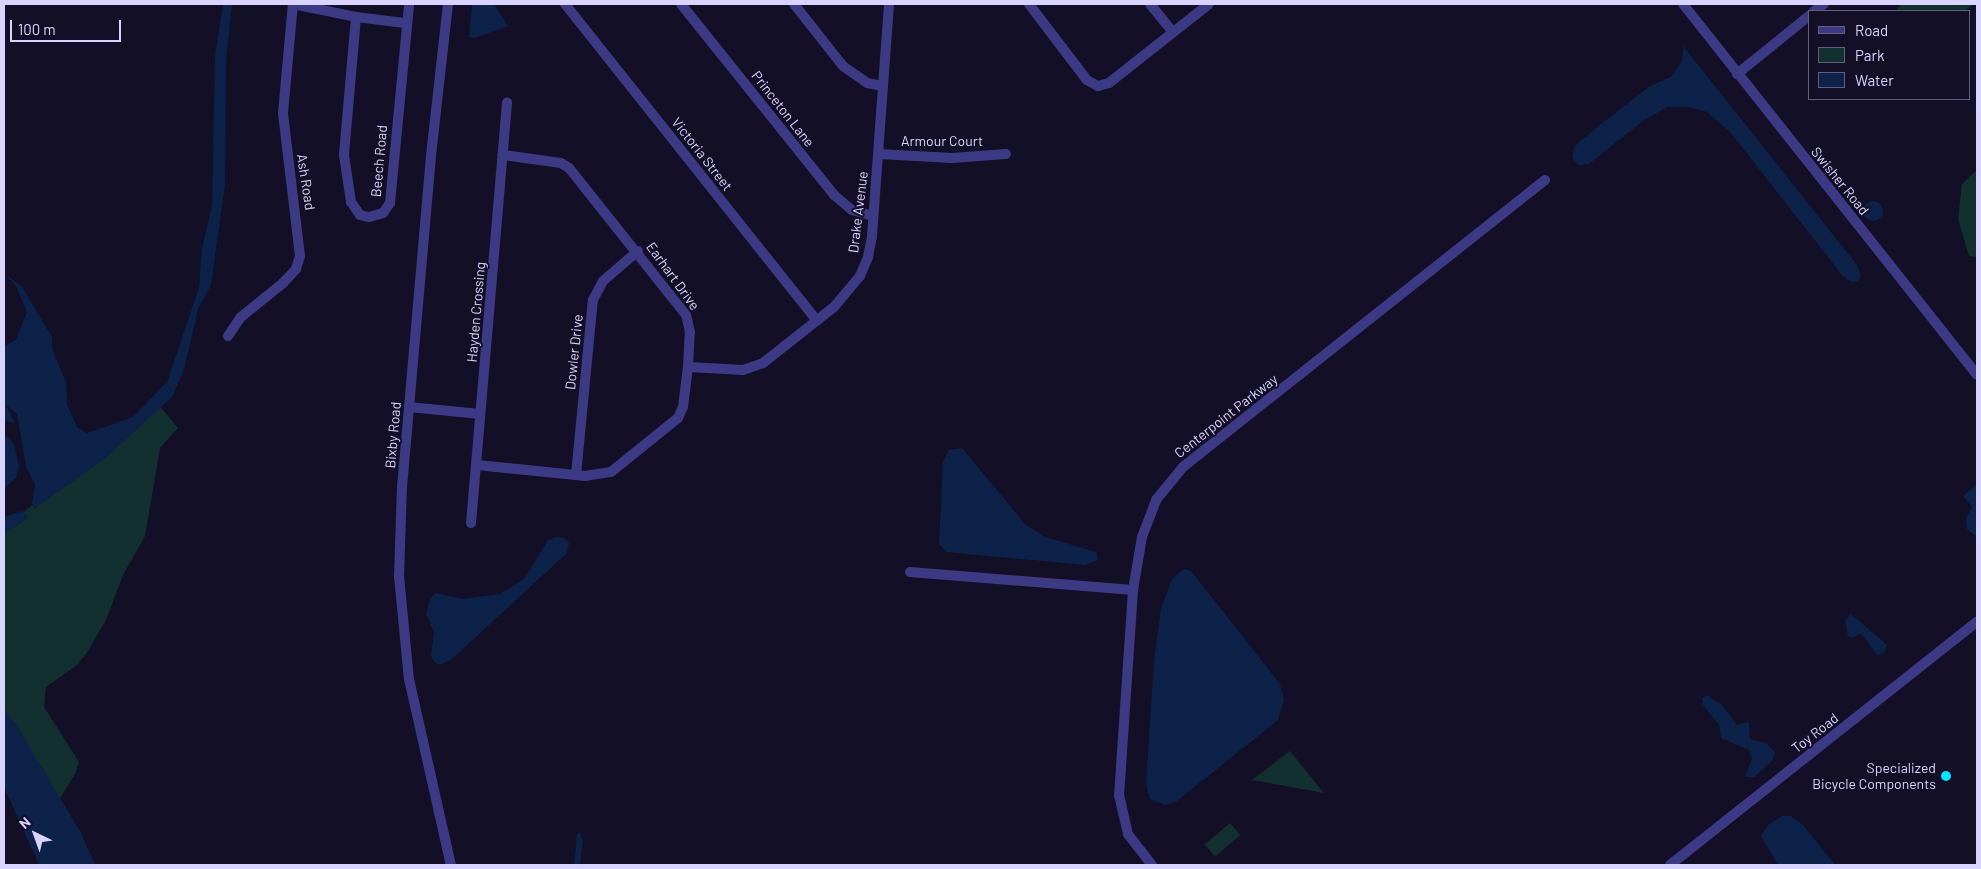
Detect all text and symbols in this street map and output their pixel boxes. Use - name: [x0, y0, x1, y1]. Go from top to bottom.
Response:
- scale bar: [12, 10, 124, 42]
- legend: [1808, 10, 1971, 100]
- text: 100 m: [18, 20, 56, 38]
- text: Road: [1855, 21, 1888, 39]
- text: Park: [1855, 46, 1884, 64]
- street label: Princeton Lane: [748, 68, 818, 150]
- text: Water: [1855, 71, 1894, 89]
- street label: Victoria Street: [668, 114, 736, 194]
- street label: Beech Road: [367, 124, 391, 198]
- street label: Armour Court: [901, 133, 983, 149]
- street label: Swisher Road: [1808, 144, 1872, 218]
- street label: Ash Road: [293, 153, 319, 211]
- street label: Drake Avenue: [845, 170, 871, 254]
- street label: Earhart Drive: [643, 239, 703, 313]
- street label: Hayden Crossing: [463, 261, 489, 363]
- street label: Dowler Drive: [562, 313, 586, 391]
- street label: Centerpoint Parkway: [1171, 371, 1281, 461]
- street label: Bixby Road: [382, 401, 404, 469]
- street label: Toy Road: [1788, 710, 1842, 756]
- place label: Specialized Bicycle Components: [1812, 760, 1936, 792]
- marker: Specialized Bicycle Components: [1940, 770, 1952, 782]
- north arrow: [10, 809, 60, 859]
- text: N: [15, 813, 34, 832]

